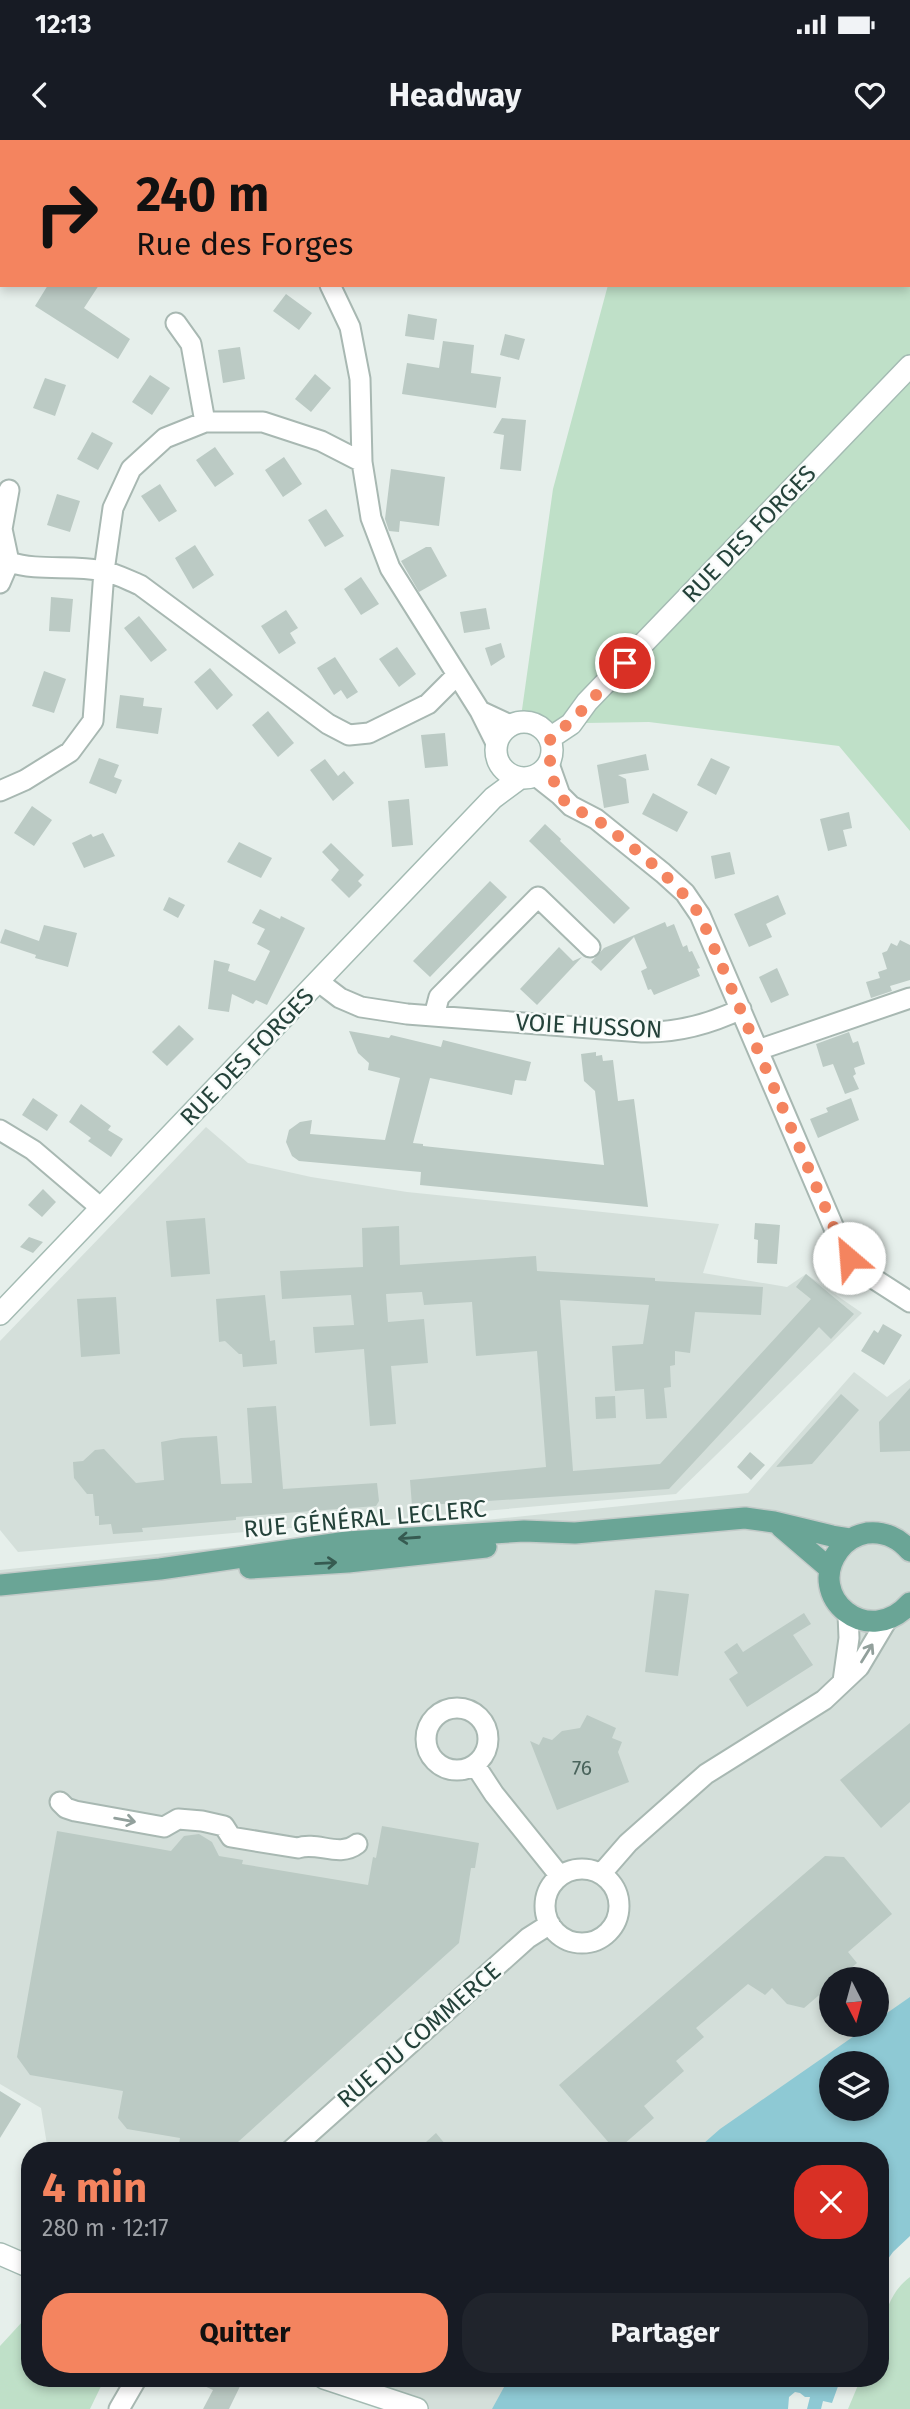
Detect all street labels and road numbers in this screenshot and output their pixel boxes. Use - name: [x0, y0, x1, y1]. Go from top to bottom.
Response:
- street label: RUE DES FORGES: [676, 460, 822, 608]
- street label: RUE DES FORGES: [174, 983, 320, 1131]
- street label: VOIE HUSSON: [515, 1008, 663, 1044]
- street label: RUE GÉNÉRAL LECLERC: [242, 1493, 488, 1544]
- street label: RUE DU COMMERCE: [332, 1956, 506, 2114]

